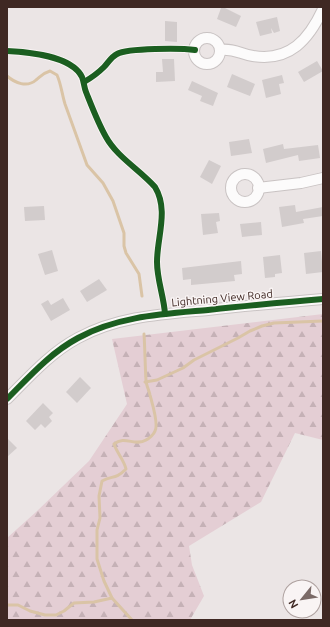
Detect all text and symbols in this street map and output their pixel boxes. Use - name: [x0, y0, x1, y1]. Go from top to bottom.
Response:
- street label: Lightning View Road: [171, 288, 273, 308]
- north arrow: [282, 579, 322, 619]
- text: N: [286, 597, 301, 611]

